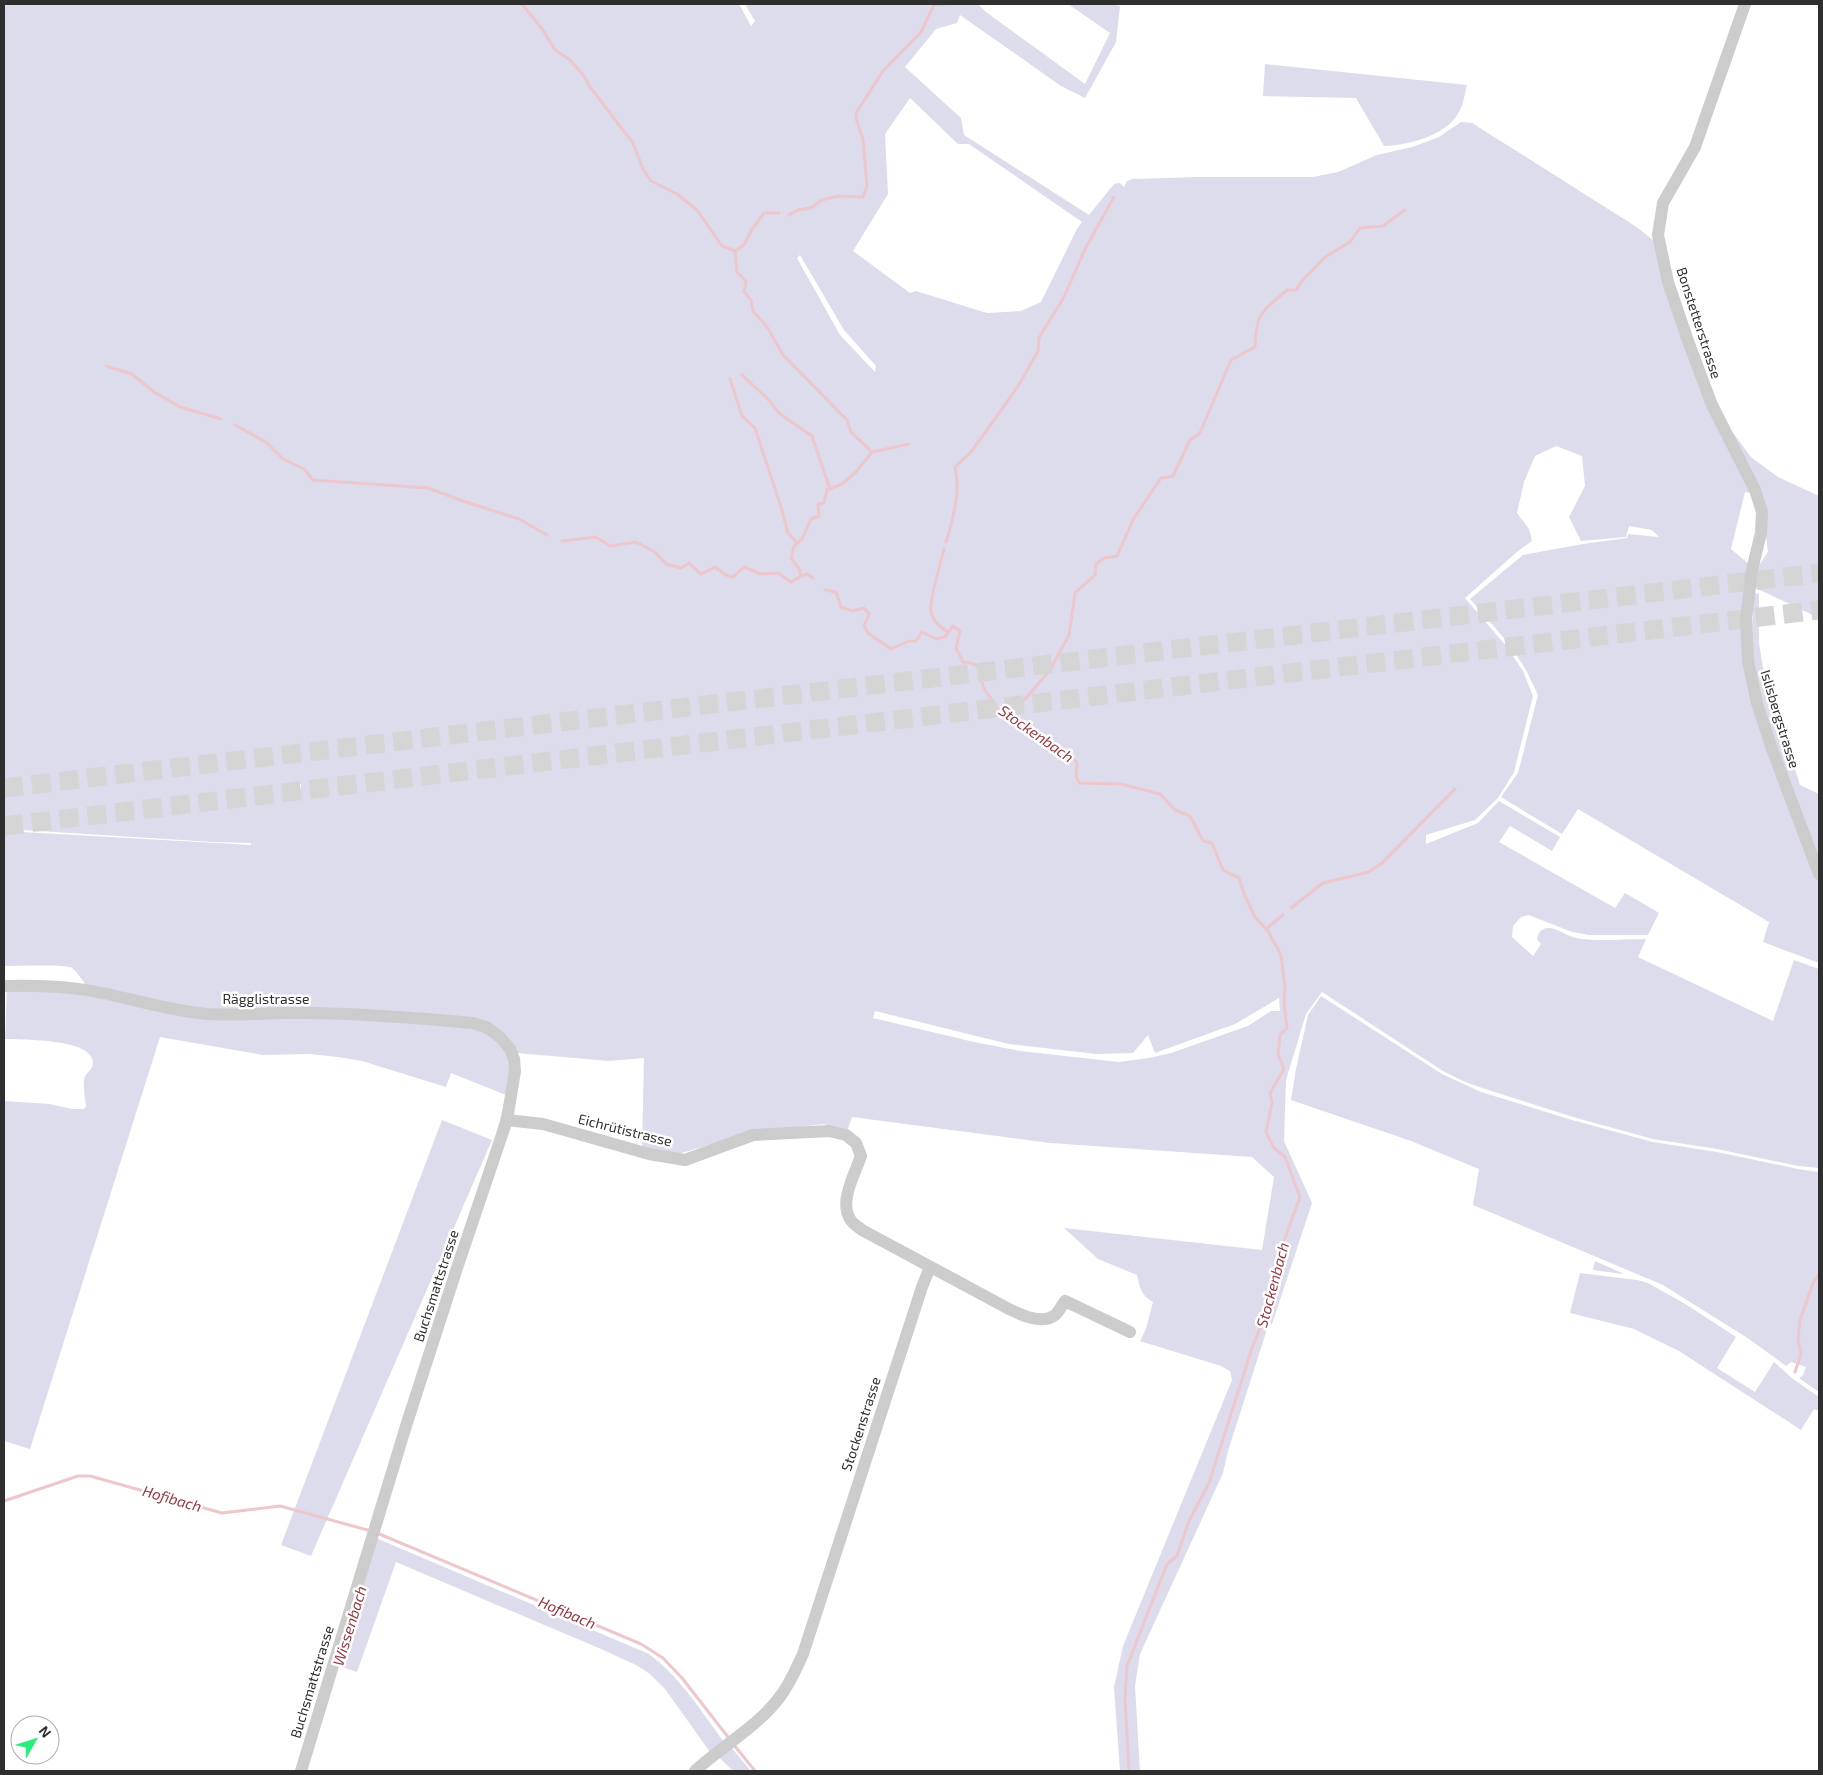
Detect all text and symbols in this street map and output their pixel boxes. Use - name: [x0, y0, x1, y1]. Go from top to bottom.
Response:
- street label: Bonstetterstrasse: [1673, 265, 1725, 381]
- street label: Islisbergstrasse: [1757, 668, 1804, 770]
- water label: Stockenbach: [996, 701, 1077, 766]
- street label: Rägglistrasse: [222, 990, 310, 1007]
- street label: Eichrütistrasse: [576, 1110, 674, 1149]
- street label: Buchsmattstrasse: [409, 1228, 462, 1344]
- water label: Stockenbach: [1252, 1240, 1292, 1329]
- street label: Stockenstrasse: [837, 1375, 884, 1473]
- water label: Hofibach: [141, 1481, 204, 1515]
- water label: Wissenbach: [328, 1583, 370, 1668]
- water label: Hofibach: [536, 1592, 599, 1632]
- street label: Buchsmattstrasse: [286, 1623, 337, 1740]
- north arrow: [10, 1715, 60, 1765]
- text: N: [36, 1722, 55, 1741]

